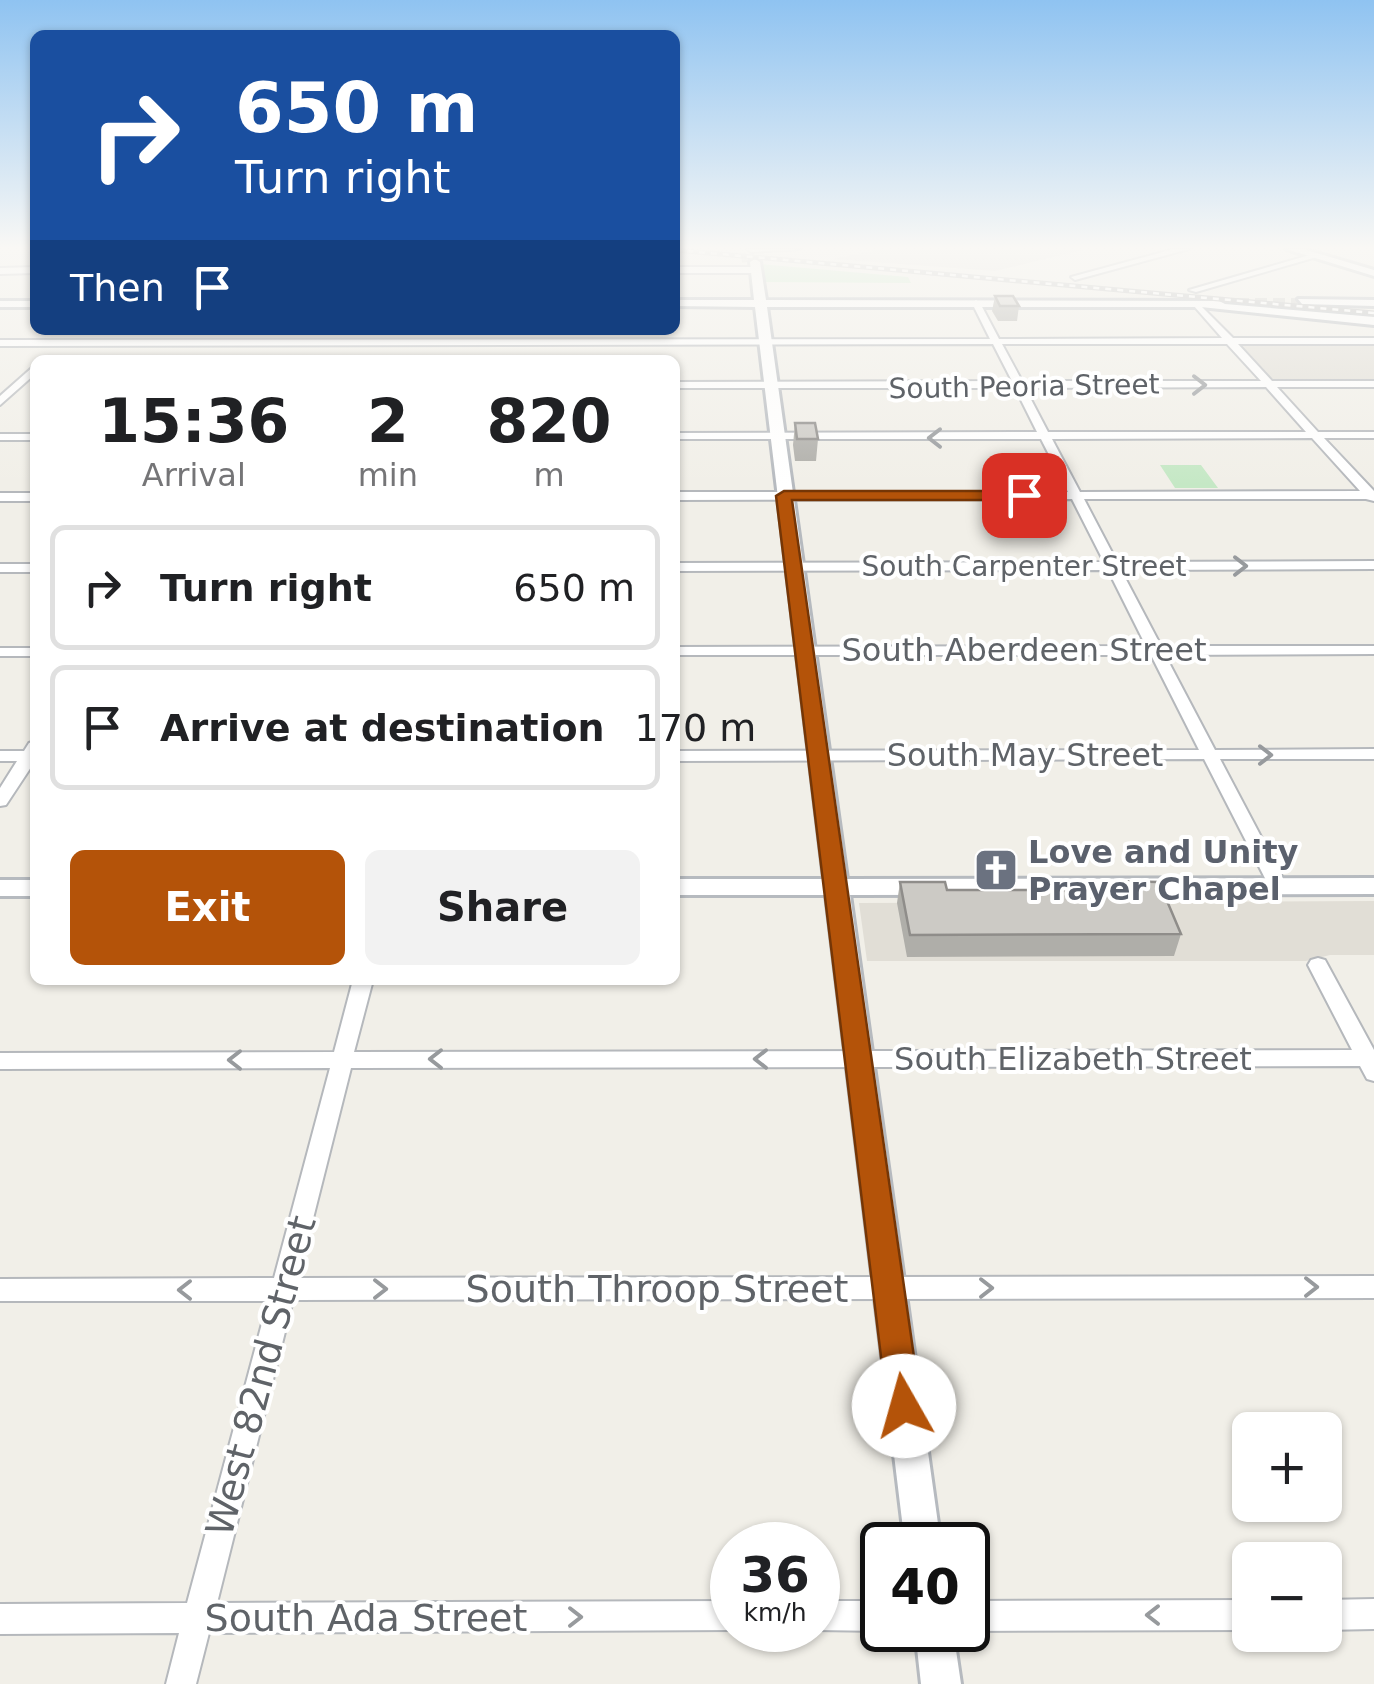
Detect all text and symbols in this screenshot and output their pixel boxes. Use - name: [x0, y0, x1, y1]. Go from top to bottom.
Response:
- text: 650 m: [235, 67, 478, 149]
- icon: right: [70, 70, 200, 200]
- text: Turn right: [235, 151, 450, 204]
- icon: arrive: [185, 260, 240, 315]
- text: Then: [70, 266, 165, 310]
- street label: South Peoria Street: [888, 368, 1160, 405]
- one-way arrow: [1191, 374, 1207, 395]
- text: 15:36: [98, 386, 289, 456]
- text: 2: [367, 386, 409, 456]
- text: 820: [486, 386, 612, 456]
- one-way arrow: [927, 427, 942, 449]
- pin: [982, 453, 1067, 538]
- text: Arrival: [142, 456, 246, 494]
- text: min: [358, 456, 418, 494]
- text: m: [533, 456, 565, 494]
- icon: arrive: [997, 468, 1052, 523]
- street label: South Carpenter Street: [862, 550, 1186, 583]
- one-way arrow: [1234, 555, 1249, 577]
- icon: right: [75, 560, 130, 615]
- text: Turn right: [160, 566, 372, 610]
- text: 650 m: [513, 566, 635, 610]
- street label: South Aberdeen Street: [841, 631, 1207, 669]
- icon: arrive: [75, 700, 130, 755]
- text: Arrive at destination: [160, 706, 605, 750]
- text: 170 m: [635, 706, 756, 750]
- street label: South May Street: [887, 736, 1163, 774]
- one-way arrow: [1258, 744, 1274, 766]
- place label: Love and Unity Prayer Chapel: [1028, 833, 1299, 908]
- church icon: Love and Unity Prayer Chapel: [973, 847, 1019, 893]
- button: Exit: [70, 850, 345, 965]
- button: Share: [365, 850, 640, 965]
- street label: South Elizabeth Street: [894, 1040, 1252, 1078]
- one-way arrow: [427, 1048, 442, 1070]
- one-way arrow: [752, 1048, 768, 1070]
- one-way arrow: [227, 1049, 242, 1071]
- street label: West 82nd Street: [197, 1211, 325, 1541]
- street label: South Throop Street: [466, 1267, 848, 1311]
- one-way arrow: [1304, 1276, 1320, 1298]
- one-way arrow: [980, 1277, 995, 1299]
- one-way arrow: [374, 1278, 389, 1300]
- one-way arrow: [177, 1279, 192, 1301]
- position arrow: [852, 1354, 956, 1458]
- map controls: [1232, 1412, 1342, 1652]
- button: +: [1232, 1412, 1342, 1522]
- speed limit sign: 40: [860, 1522, 990, 1652]
- button: −: [1232, 1542, 1342, 1652]
- text: 36: [740, 1546, 810, 1604]
- street label: South Ada Street: [205, 1596, 527, 1640]
- text: km/h: [743, 1598, 807, 1627]
- one-way arrow: [1144, 1604, 1160, 1626]
- one-way arrow: [568, 1606, 584, 1628]

